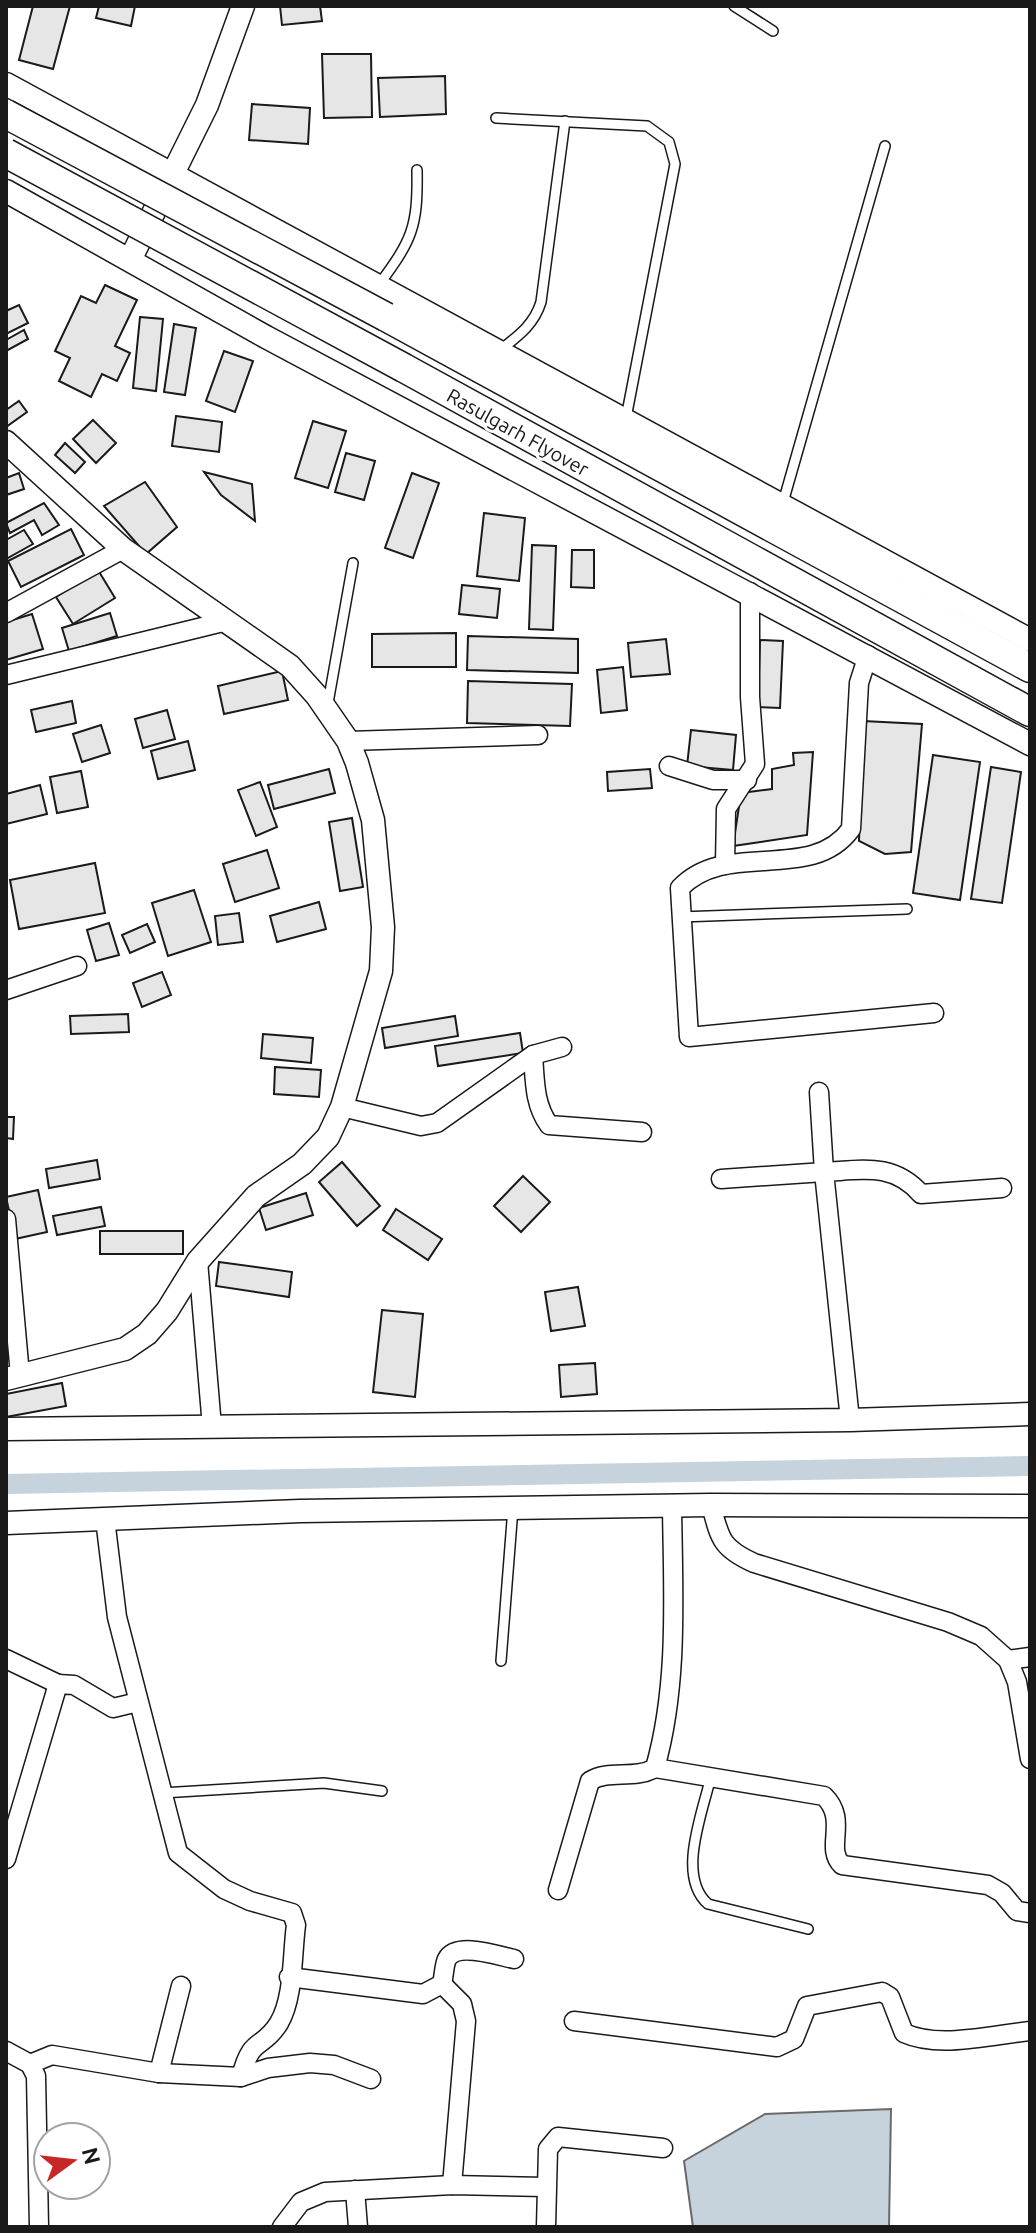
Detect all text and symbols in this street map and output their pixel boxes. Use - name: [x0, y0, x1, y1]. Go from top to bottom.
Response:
- street label: Rasulgarh Flyover: [443, 383, 593, 481]
- north arrow: [32, 2121, 112, 2201]
- text: N: [78, 2145, 106, 2167]

